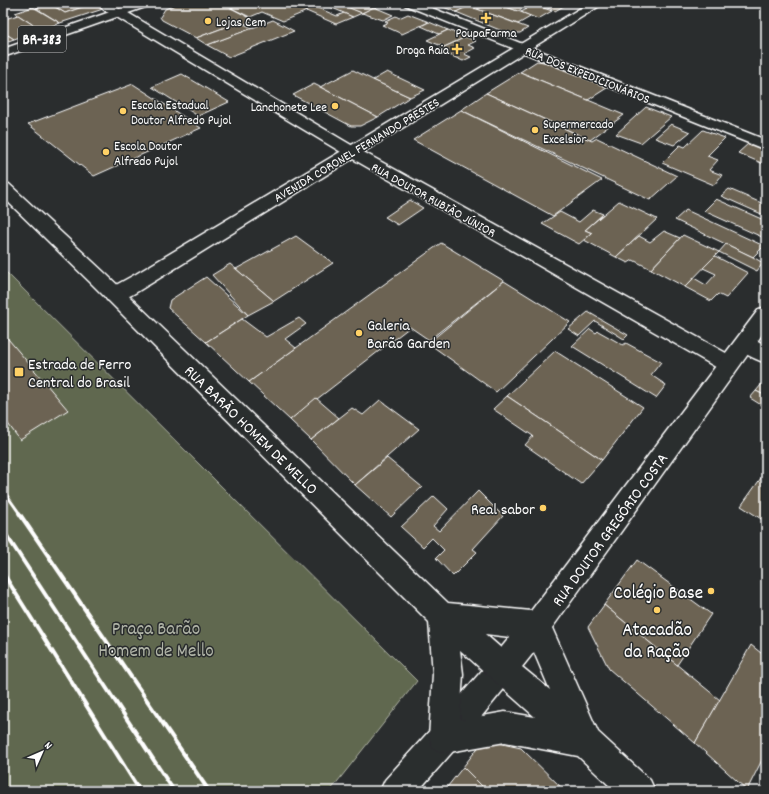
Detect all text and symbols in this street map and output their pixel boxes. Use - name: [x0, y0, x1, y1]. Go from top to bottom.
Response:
- marker: PoupaFarma: [481, 13, 491, 23]
- place label: Lojas Cem: [216, 14, 266, 33]
- marker: Lojas Cem: [203, 16, 213, 26]
- place label: PoupaFarma: [455, 25, 517, 44]
- road number: BR-383: [18, 26, 66, 52]
- place label: Droga Raia: [396, 42, 450, 61]
- street label: RUA DOS EXPEDICIONÁRIOS: [522, 43, 653, 110]
- marker: Droga Raia: [452, 44, 462, 54]
- street label: AVENIDA CORONEL FERNANDO PRESTES: [271, 94, 444, 208]
- place label: Escola Estadual Doutor Alfredo Pujol: [131, 97, 231, 131]
- place label: Lanchonete Lee: [251, 99, 327, 118]
- marker: Lanchonete Lee: [330, 101, 340, 111]
- marker: Escola Estadual Doutor Alfredo Pujol: [118, 106, 128, 116]
- place label: Supermercado Excelsior: [543, 116, 614, 150]
- marker: Supermercado Excelsior: [530, 125, 540, 135]
- place label: Escola Doutor Alfredo Pujol: [114, 138, 182, 172]
- marker: Escola Doutor Alfredo Pujol: [101, 147, 111, 157]
- street label: RUA DOUTOR RUBIÃO JÚNIOR: [367, 159, 499, 243]
- place label: Galeria Barão Garden: [367, 315, 450, 356]
- marker: Galeria Barão Garden: [354, 328, 364, 338]
- place label: Estrada de Ferro Central do Brasil: [28, 354, 131, 395]
- street label: RUA BARÃO HOMEM DE MELLO: [178, 361, 322, 501]
- marker: Estrada de Ferro Central do Brasil: [13, 366, 25, 378]
- street label: RUA DOUTOR GREGÓRIO COSTA: [547, 449, 675, 612]
- place label: Real sabor: [471, 499, 535, 522]
- marker: Real sabor: [538, 503, 548, 513]
- place label: Colégio Base: [614, 581, 703, 608]
- marker: Colégio Base: [706, 586, 716, 596]
- marker: Atacadão da Ração: [652, 605, 662, 615]
- park label: Praça Barão Homem de Mello: [98, 617, 214, 666]
- place label: Atacadão da Ração: [622, 618, 692, 667]
- north arrow: [22, 732, 62, 772]
- text: N: [40, 739, 56, 754]

